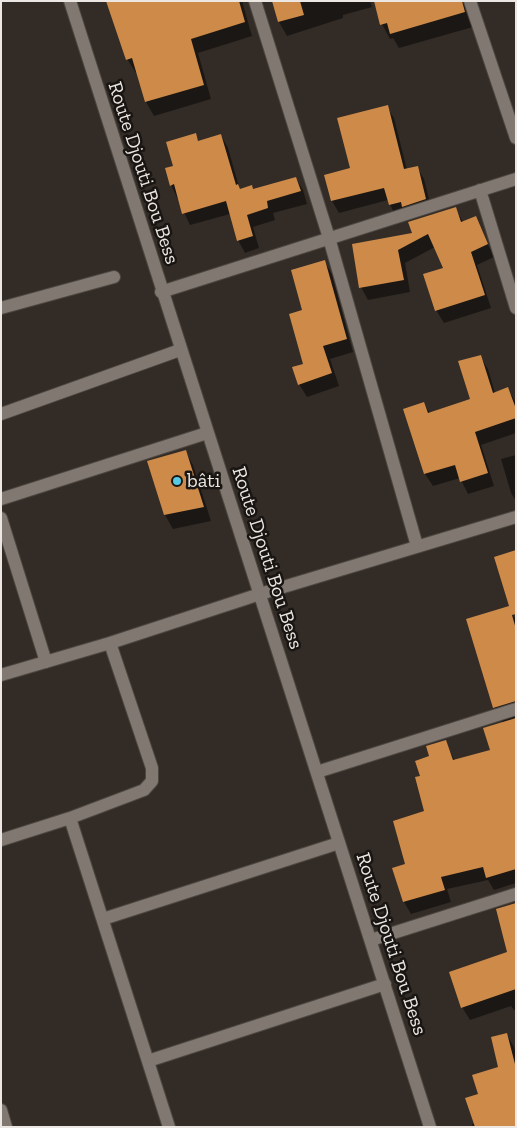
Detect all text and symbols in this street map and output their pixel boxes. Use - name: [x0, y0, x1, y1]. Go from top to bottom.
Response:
- street label: Route Djouti Bou Bess: [102, 79, 184, 267]
- street label: Route Djouti Bou Bess: [226, 464, 308, 652]
- place label: bâti: [187, 469, 220, 493]
- marker: bâti: [171, 475, 183, 487]
- street label: Route Djouti Bou Bess: [350, 850, 432, 1038]

